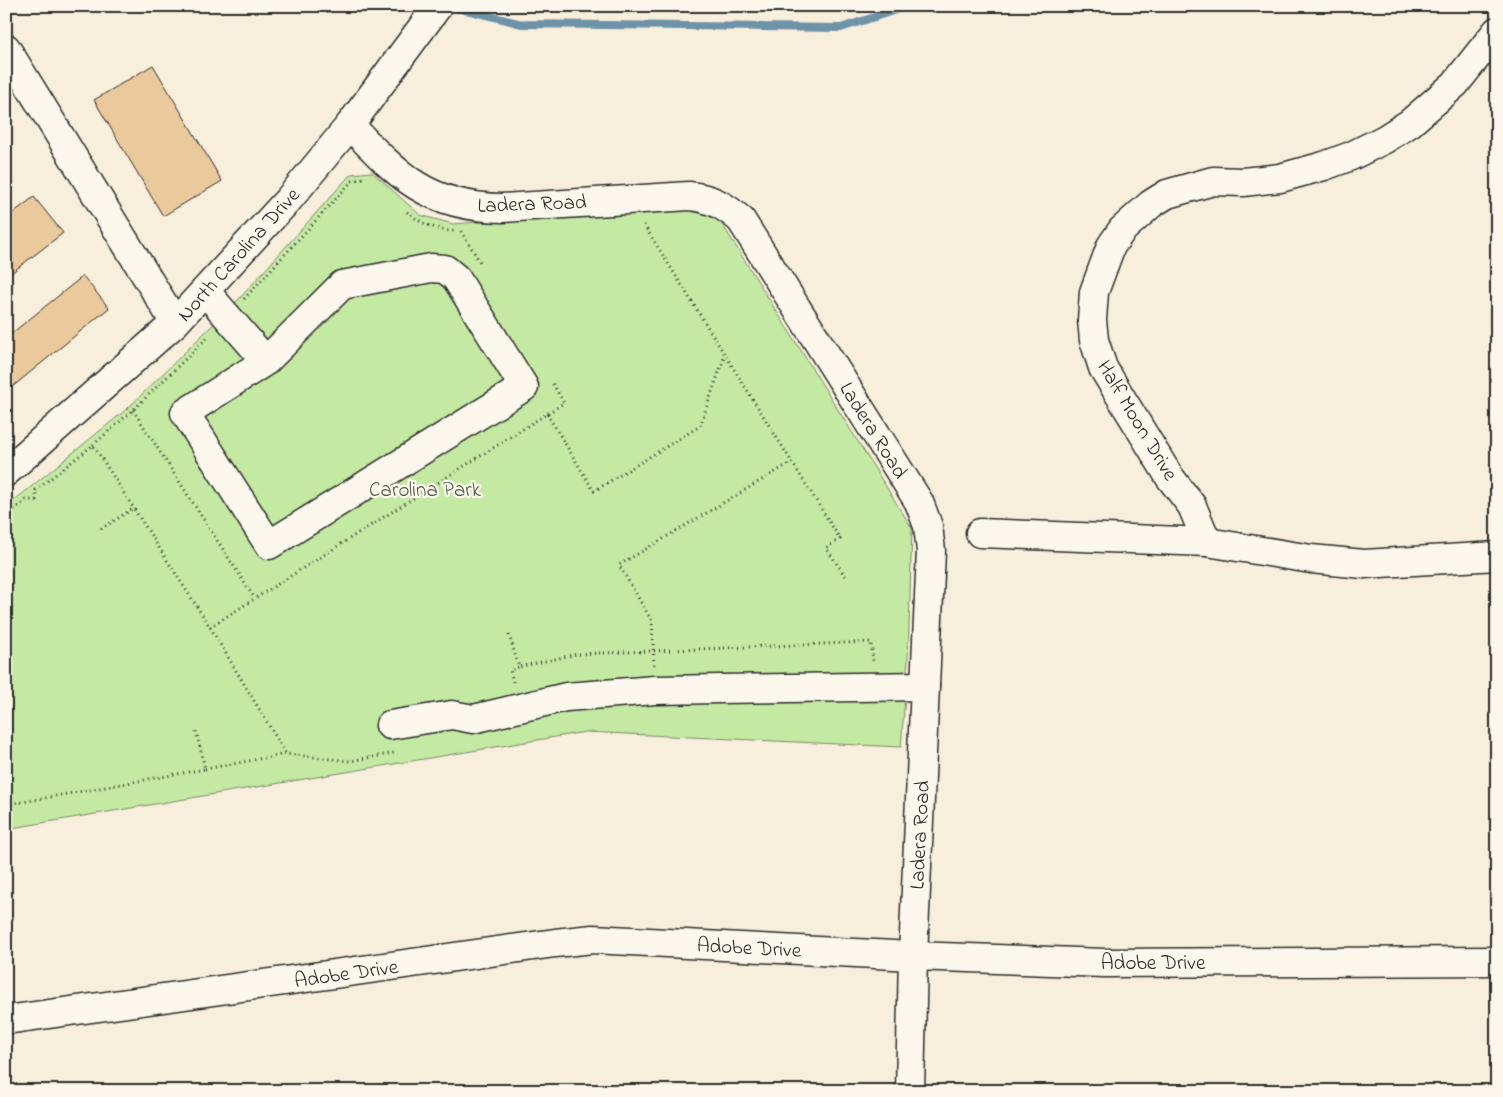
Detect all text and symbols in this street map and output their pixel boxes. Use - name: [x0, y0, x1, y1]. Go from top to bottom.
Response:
- street label: North Carolina Drive: [171, 181, 308, 329]
- street label: Ladera Road: [477, 188, 587, 222]
- street label: Half Moon Drive: [1088, 355, 1184, 488]
- street label: Ladera Road: [831, 377, 914, 485]
- park label: Carolina Park: [369, 476, 482, 506]
- street label: Ladera Road: [903, 780, 939, 890]
- street label: Adobe Drive: [696, 931, 803, 967]
- street label: Adobe Drive: [1101, 949, 1206, 979]
- street label: Adobe Drive: [292, 953, 401, 997]

